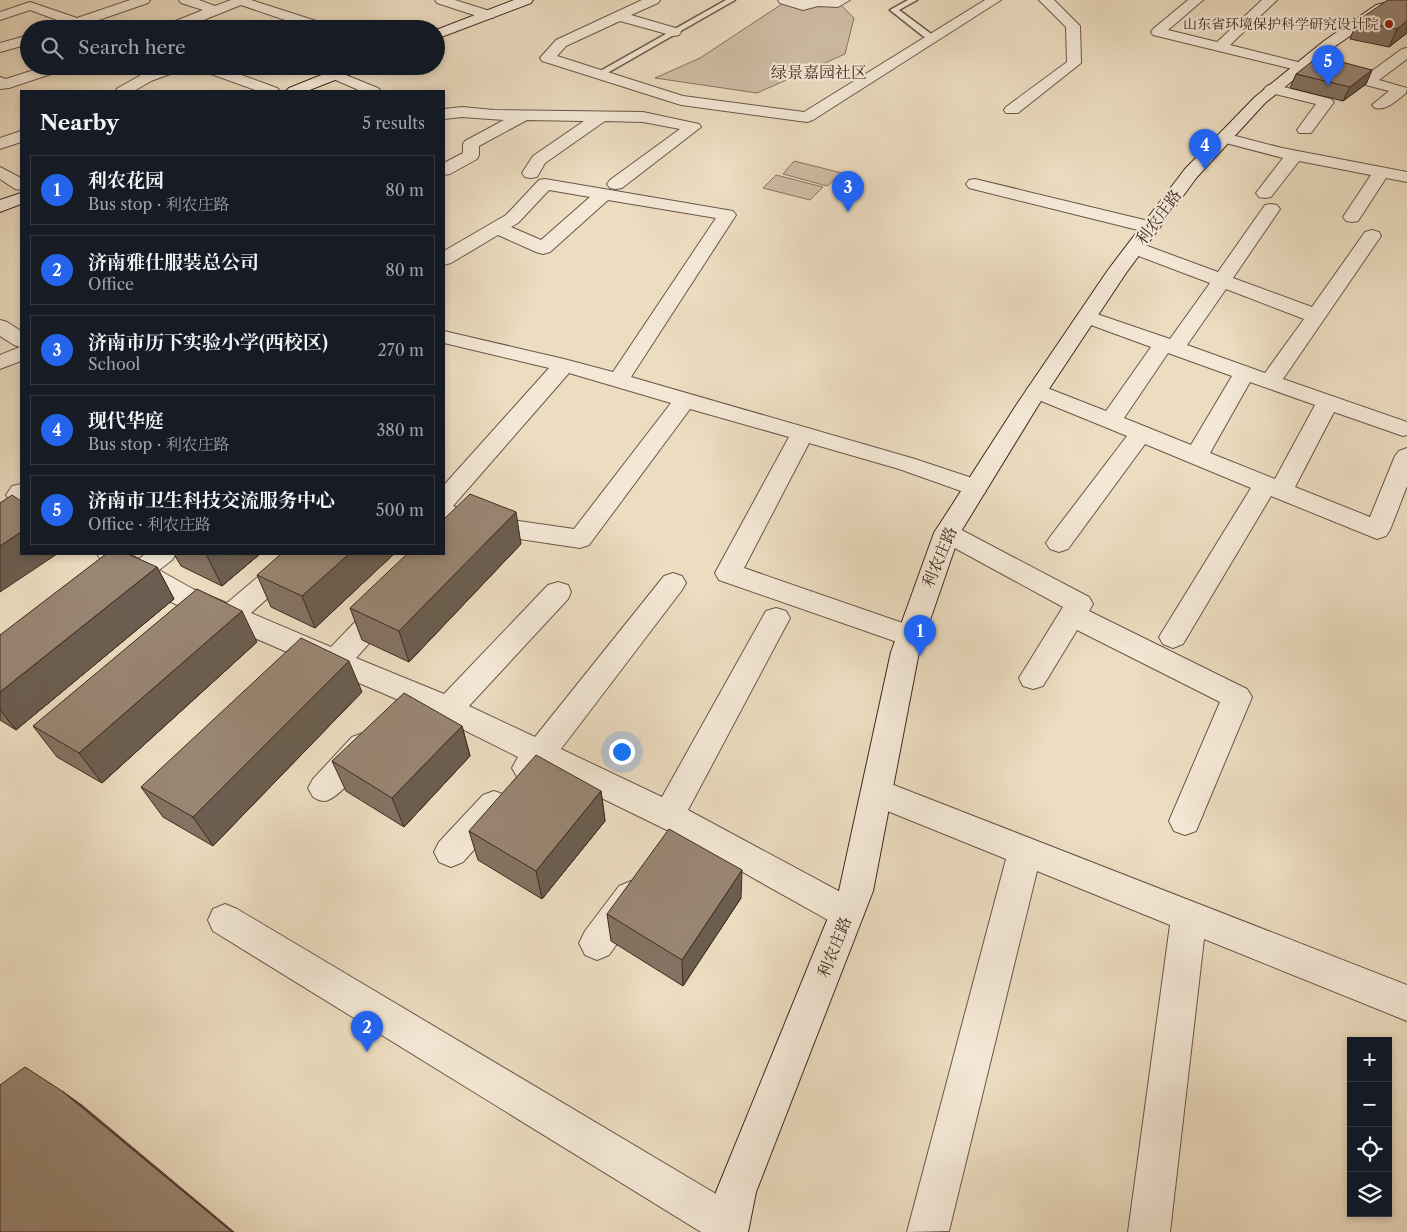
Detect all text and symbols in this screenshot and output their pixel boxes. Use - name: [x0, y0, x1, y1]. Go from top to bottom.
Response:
- place label: 山东省环境保护科学研究设计院: [1183, 15, 1379, 33]
- marker: 山东省环境保护科学研究设计院: [1383, 18, 1395, 30]
- search box: [20, 20, 445, 75]
- icon: search: [38, 34, 66, 62]
- text: Search here: [78, 36, 186, 59]
- pin: 5: [1312, 45, 1344, 86]
- district label: 绿景嘉园社区: [771, 62, 867, 82]
- text: Nearby: [40, 110, 119, 135]
- text: 5 results: [362, 113, 425, 133]
- pin: 4: [1189, 129, 1221, 170]
- text: 利农花园: [88, 169, 164, 192]
- pin: 3: [832, 171, 864, 212]
- text: 1: [53, 180, 61, 200]
- text: 80 m: [385, 180, 424, 200]
- street label: 利农庄路: [1131, 185, 1185, 249]
- text: Bus stop · 利农庄路: [88, 194, 230, 214]
- text: 济南雅仕服装总公司: [88, 251, 259, 274]
- text: 2: [52, 260, 62, 280]
- text: 80 m: [385, 260, 424, 280]
- text: Office: [88, 274, 134, 294]
- text: 济南市历下实验小学(西校区): [88, 331, 328, 354]
- text: 3: [52, 340, 62, 360]
- text: 270 m: [378, 340, 424, 360]
- text: School: [88, 354, 140, 374]
- text: 现代华庭: [88, 409, 164, 432]
- text: 4: [52, 420, 62, 440]
- text: 380 m: [376, 420, 424, 440]
- text: Bus stop · 利农庄路: [88, 434, 230, 454]
- text: 济南市卫生科技交流服务中心: [88, 489, 335, 512]
- text: 5: [53, 500, 61, 520]
- text: 500 m: [376, 500, 424, 520]
- text: Office · 利农庄路: [88, 514, 211, 534]
- street label: 利农庄路: [917, 524, 961, 590]
- pin: 1: [904, 615, 936, 656]
- your location: [609, 739, 635, 765]
- street label: 利农庄路: [813, 914, 855, 980]
- pin: 2: [351, 1011, 383, 1052]
- map controls: [1347, 1037, 1392, 1217]
- button: +: [1347, 1037, 1392, 1082]
- button: −: [1347, 1082, 1392, 1127]
- button: locate: [1347, 1127, 1392, 1172]
- button: layers: [1347, 1172, 1392, 1217]

